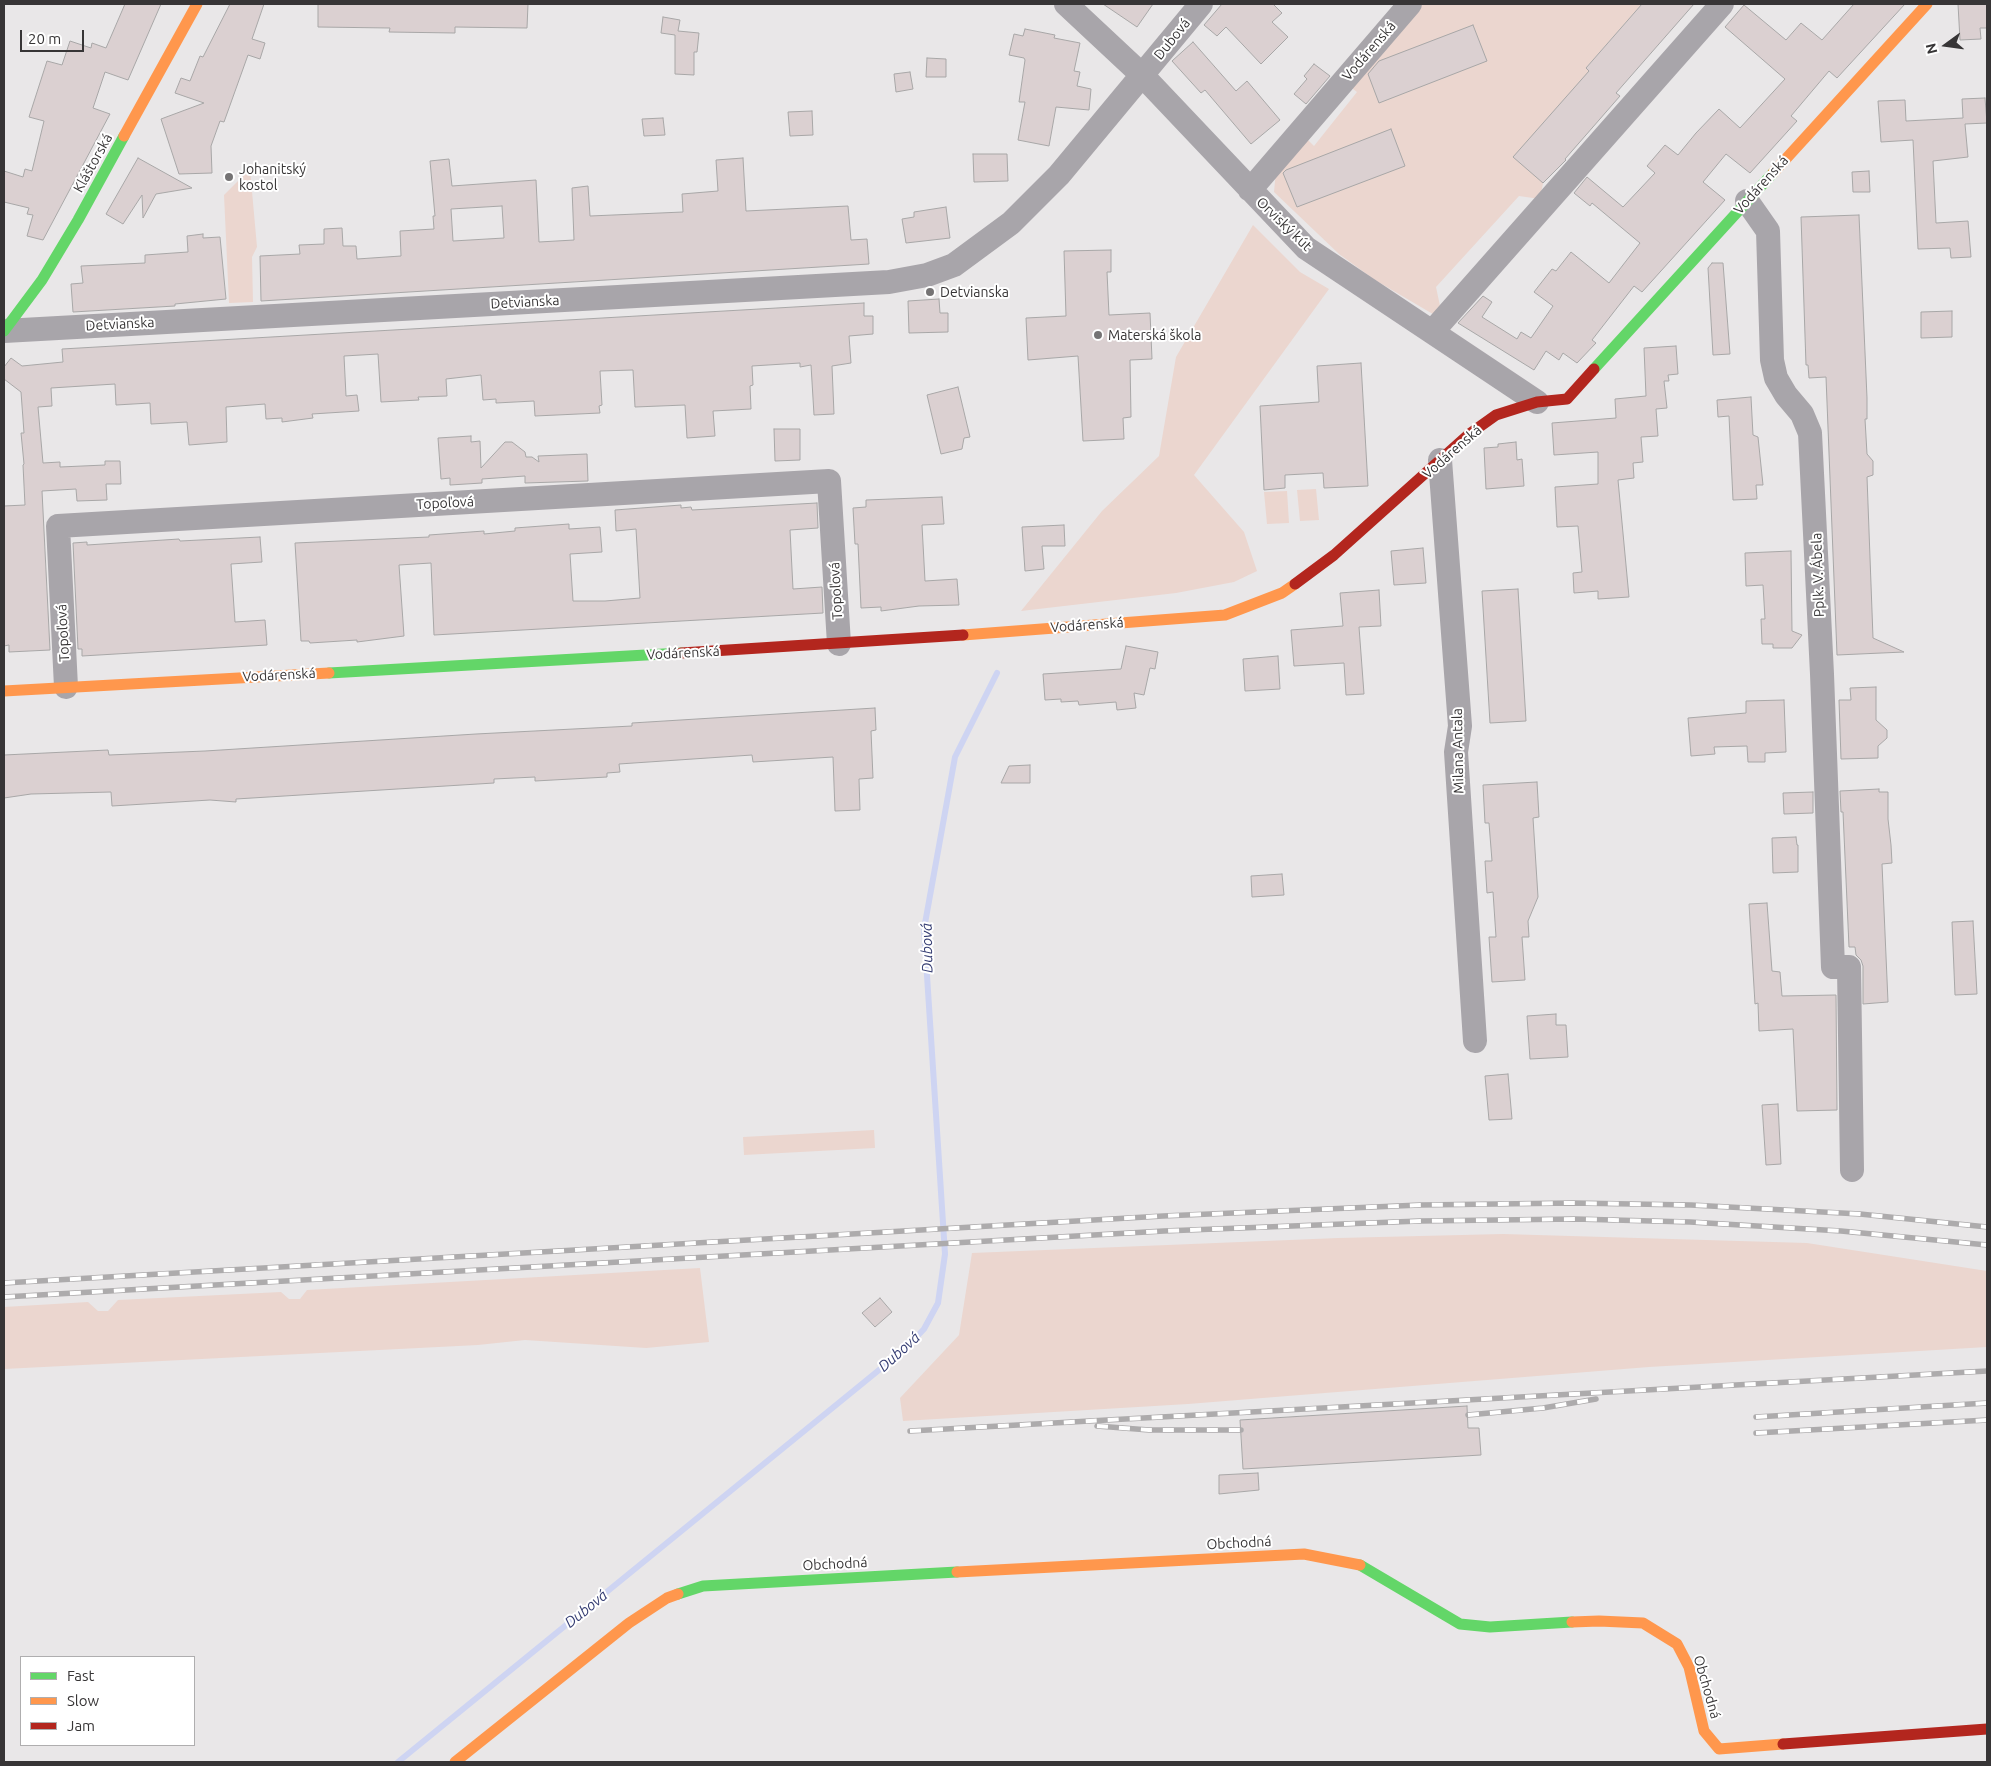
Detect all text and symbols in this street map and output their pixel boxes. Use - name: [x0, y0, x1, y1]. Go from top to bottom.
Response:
- street label: Dubová: [1150, 15, 1194, 63]
- street label: Vodárenská: [1339, 18, 1399, 84]
- scale bar: [22, 20, 86, 52]
- north arrow: [1921, 20, 1971, 70]
- text: 20 m: [28, 30, 61, 47]
- text: N: [1922, 42, 1940, 56]
- street label: Kláštorská: [70, 131, 116, 195]
- street label: Vodárenská: [1730, 152, 1792, 218]
- place label: Johanitský kostol: [239, 161, 306, 193]
- marker: Johanitský kostol: [223, 171, 235, 183]
- street label: Orviský kút: [1253, 194, 1315, 254]
- place label: Detvianska: [940, 284, 1009, 300]
- marker: Detvianska: [924, 286, 936, 298]
- street label: Detvianska: [490, 292, 560, 312]
- street label: Detvianska: [85, 314, 155, 334]
- place label: Materská škola: [1108, 327, 1201, 343]
- marker: Materská škola: [1092, 329, 1104, 341]
- street label: Vodárenská: [1419, 422, 1485, 482]
- street label: Topoľová: [416, 493, 474, 513]
- street label: Pplk. V. Ábela: [1808, 532, 1828, 618]
- street label: Topoľová: [826, 562, 846, 620]
- street label: Topoľová: [53, 604, 73, 662]
- street label: Vodárenská: [1050, 614, 1124, 636]
- street label: Vodárenská: [646, 643, 720, 663]
- street label: Vodárenská: [242, 665, 316, 685]
- street label: Milana Antala: [1449, 708, 1467, 794]
- water label: Dubová: [918, 923, 936, 973]
- water label: Dubová: [874, 1329, 924, 1375]
- street label: Obchodná: [1206, 1533, 1272, 1553]
- street label: Obchodná: [802, 1554, 868, 1574]
- water label: Dubová: [561, 1586, 611, 1632]
- street label: Obchodná: [1690, 1653, 1724, 1721]
- legend: [20, 1656, 195, 1746]
- text: Fast: [67, 1667, 94, 1684]
- text: Slow: [67, 1692, 99, 1709]
- text: Jam: [67, 1717, 95, 1734]

